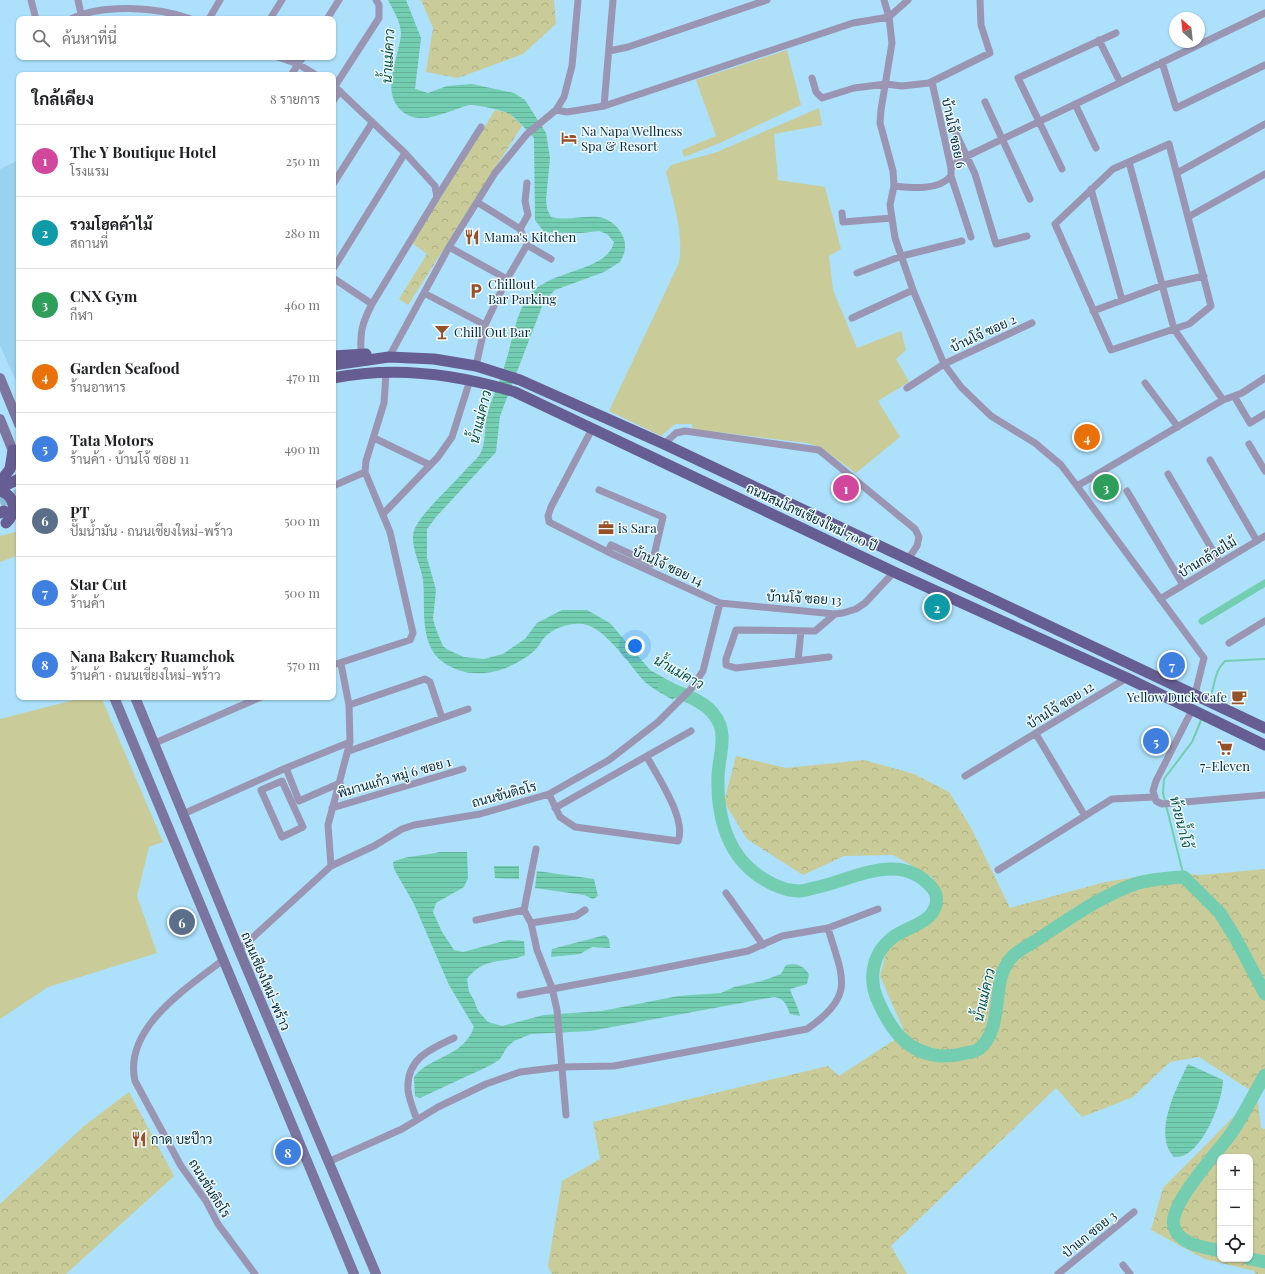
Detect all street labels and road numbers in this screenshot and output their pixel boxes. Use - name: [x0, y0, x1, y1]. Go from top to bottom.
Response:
- street label: บ้านโจ้ ซอย 6: [939, 96, 970, 170]
- street label: บ้านโจ้ ซอย 2: [947, 310, 1019, 355]
- street label: ถนนสมโภชเชียงใหม่ 700 ปี: [744, 479, 880, 554]
- street label: บ้านกล้วยไม้: [1174, 532, 1240, 581]
- street label: บ้านโจ้ ซอย 14: [630, 542, 706, 589]
- street label: บ้านโจ้ ซอย 13: [766, 587, 842, 608]
- street label: บ้านโจ้ ซอย 12: [1023, 677, 1096, 732]
- street label: พิมานแก้ว หมู่ 6 ซอย 1: [335, 752, 453, 803]
- street label: ถนนขันติธโร: [470, 777, 538, 810]
- street label: ถนนเชียงใหม่-พร้าว: [238, 929, 295, 1033]
- street label: ถนนขันติธโร: [186, 1155, 235, 1220]
- street label: ป่าแก ซอย 3: [1058, 1206, 1119, 1261]

